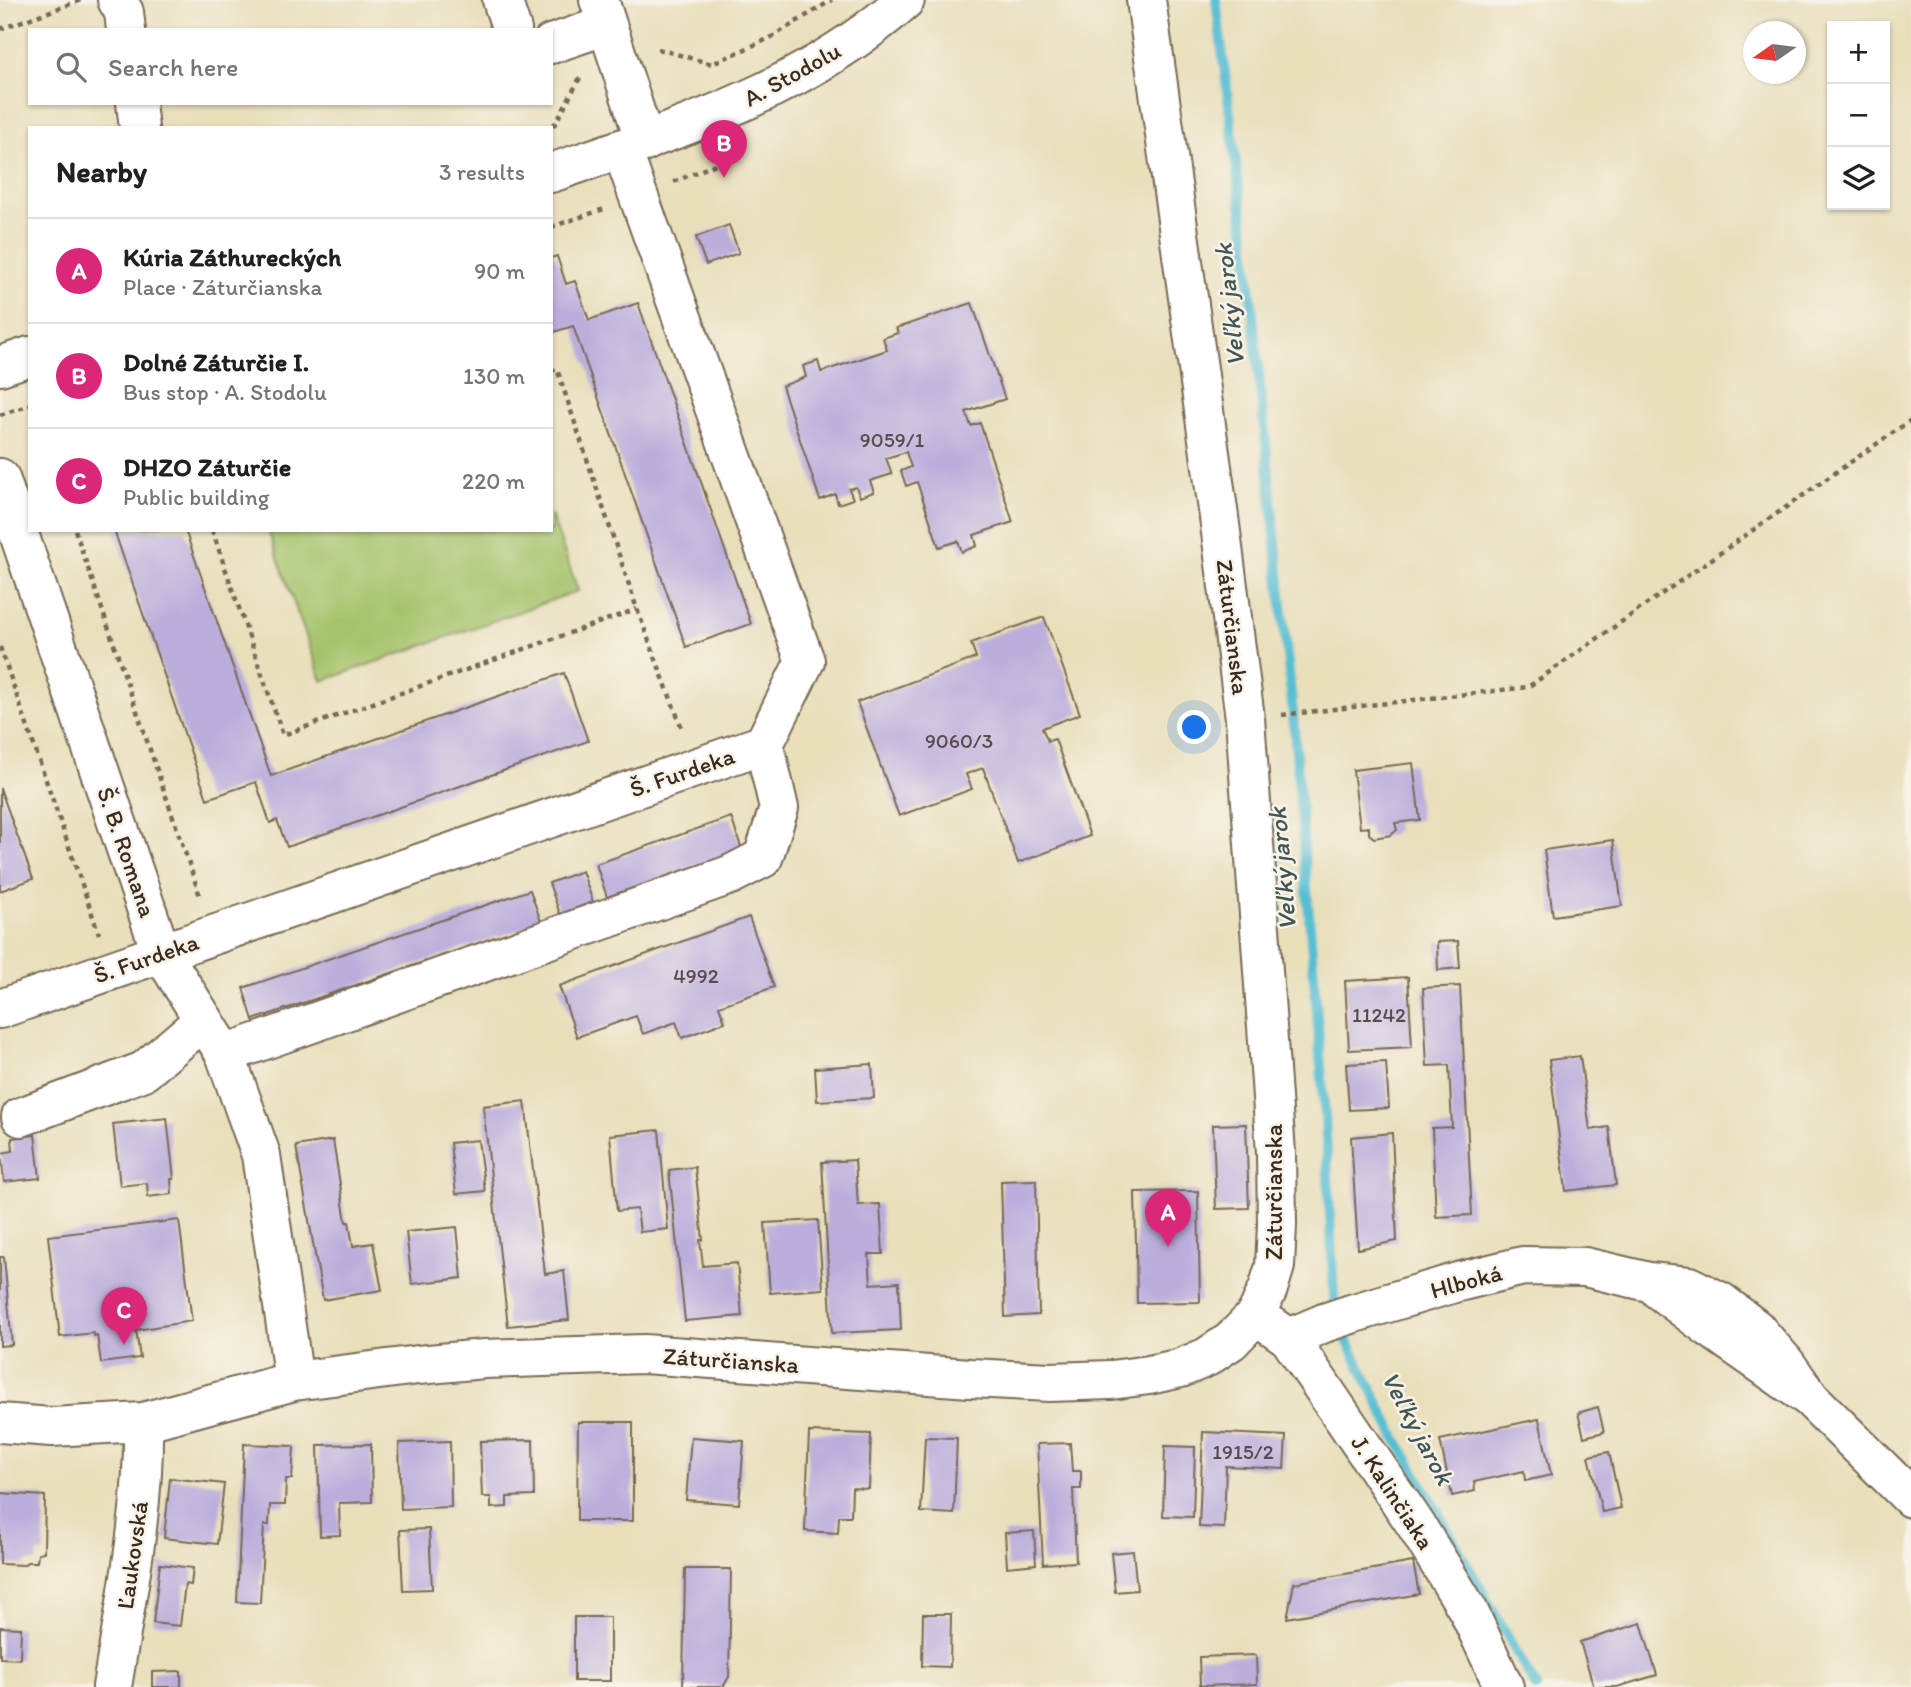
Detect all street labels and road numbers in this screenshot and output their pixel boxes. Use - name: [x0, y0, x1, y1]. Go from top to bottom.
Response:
- street label: A. Stodolu: [738, 35, 846, 113]
- street label: Záturčianska: [1210, 558, 1256, 697]
- street label: Š. Furdeka: [626, 740, 739, 803]
- street label: Š. B. Romana: [91, 783, 163, 922]
- street label: Š. Furdeka: [90, 926, 203, 989]
- street label: Záturčianska: [1259, 1123, 1288, 1260]
- street label: Hlboká: [1427, 1257, 1506, 1304]
- street label: Záturčianska: [662, 1341, 800, 1379]
- street label: J. Kalinčiaka: [1345, 1429, 1441, 1555]
- street label: Ľaukovská: [110, 1498, 154, 1611]

